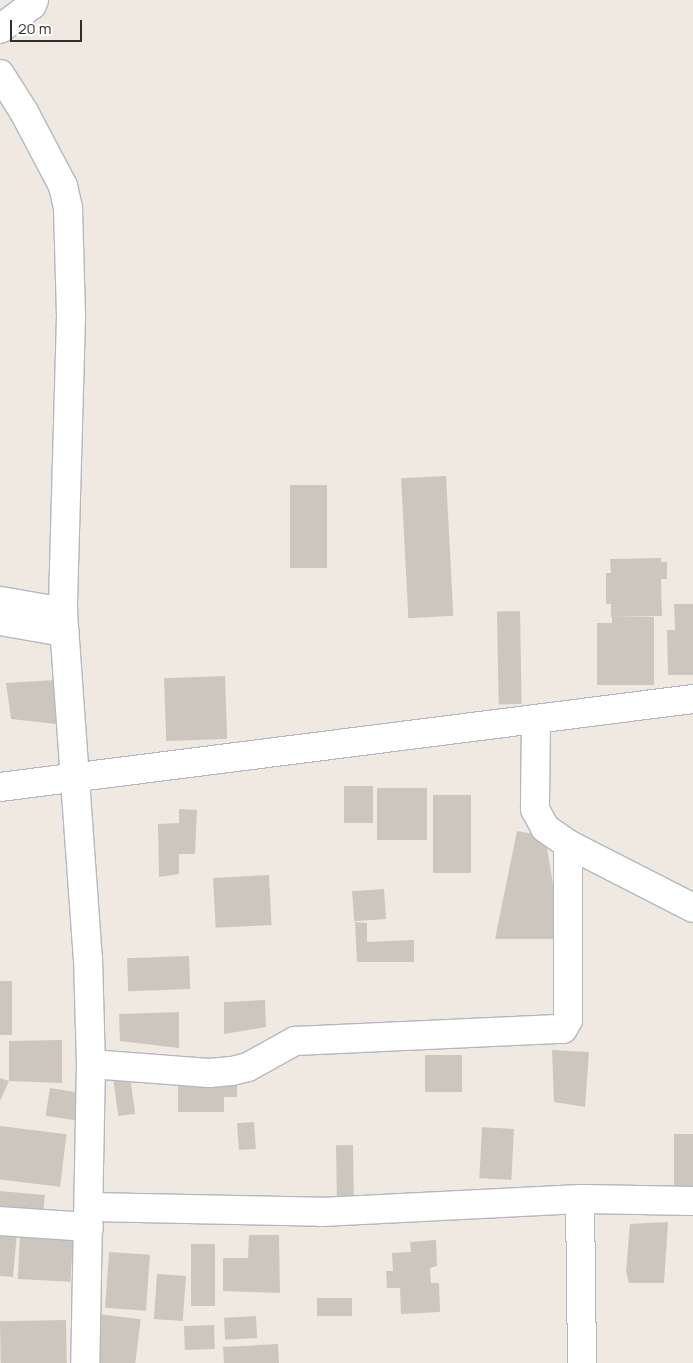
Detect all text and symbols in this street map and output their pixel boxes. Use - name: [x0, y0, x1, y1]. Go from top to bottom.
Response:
- scale bar: [12, 10, 85, 42]
- text: 20 m: [18, 18, 51, 39]

